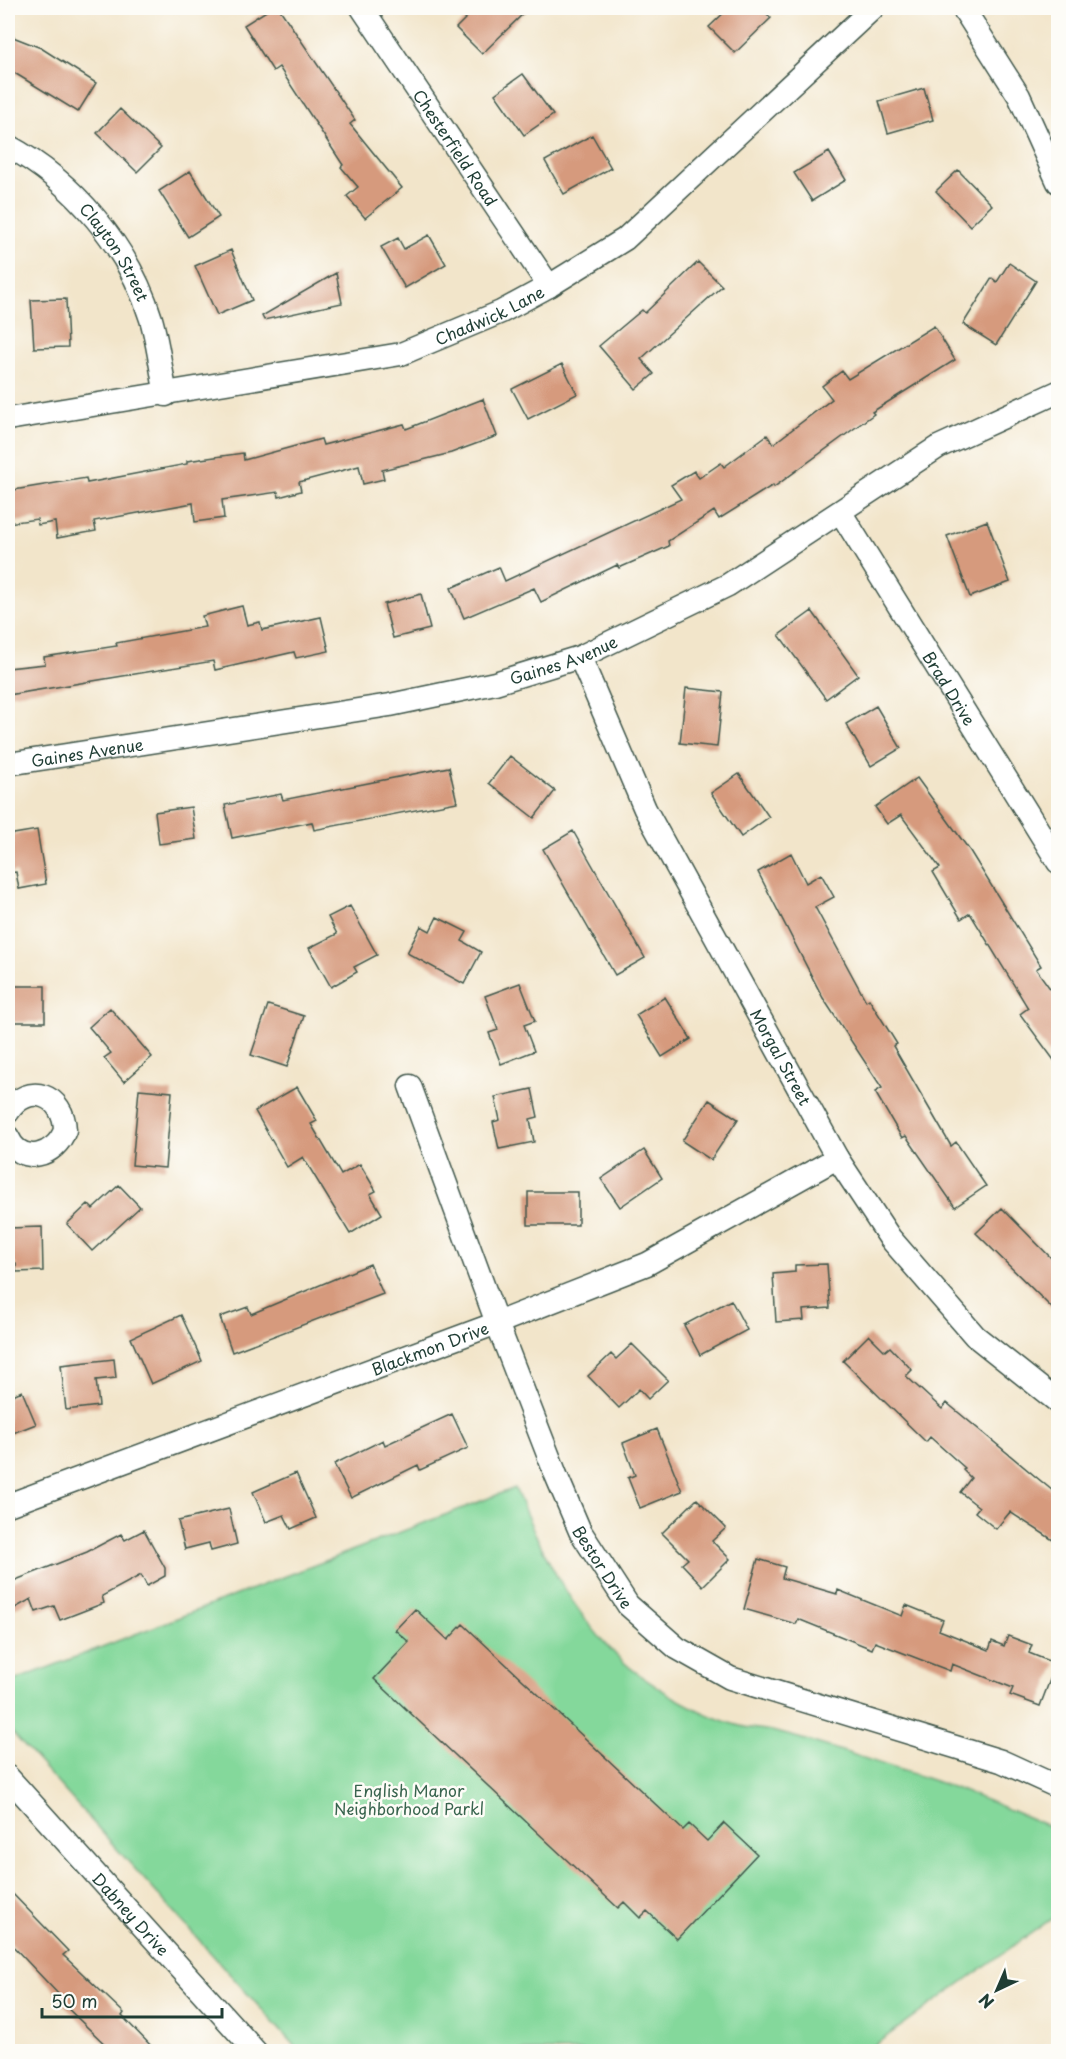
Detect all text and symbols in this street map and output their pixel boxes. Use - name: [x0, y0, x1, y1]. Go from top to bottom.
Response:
- street label: Chesterfield Road: [408, 84, 504, 211]
- street label: Clayton Street: [75, 197, 156, 305]
- street label: Chadwick Lane: [431, 279, 548, 351]
- street label: Gaines Avenue: [506, 629, 621, 690]
- street label: Brad Drive: [918, 646, 982, 730]
- street label: Gaines Avenue: [29, 731, 145, 772]
- street label: Morgal Street: [745, 1004, 818, 1110]
- street label: Blackmon Drive: [368, 1315, 492, 1381]
- street label: Bestor Drive: [567, 1520, 639, 1613]
- park label: English Manor Neighborhood Parkl: [334, 1778, 484, 1820]
- street label: Dabney Drive: [87, 1866, 175, 1961]
- north arrow: [967, 1960, 1027, 2020]
- scale bar: [42, 1981, 222, 2019]
- text: 50 m: [51, 1987, 98, 2014]
- text: N: [973, 1988, 999, 2015]

